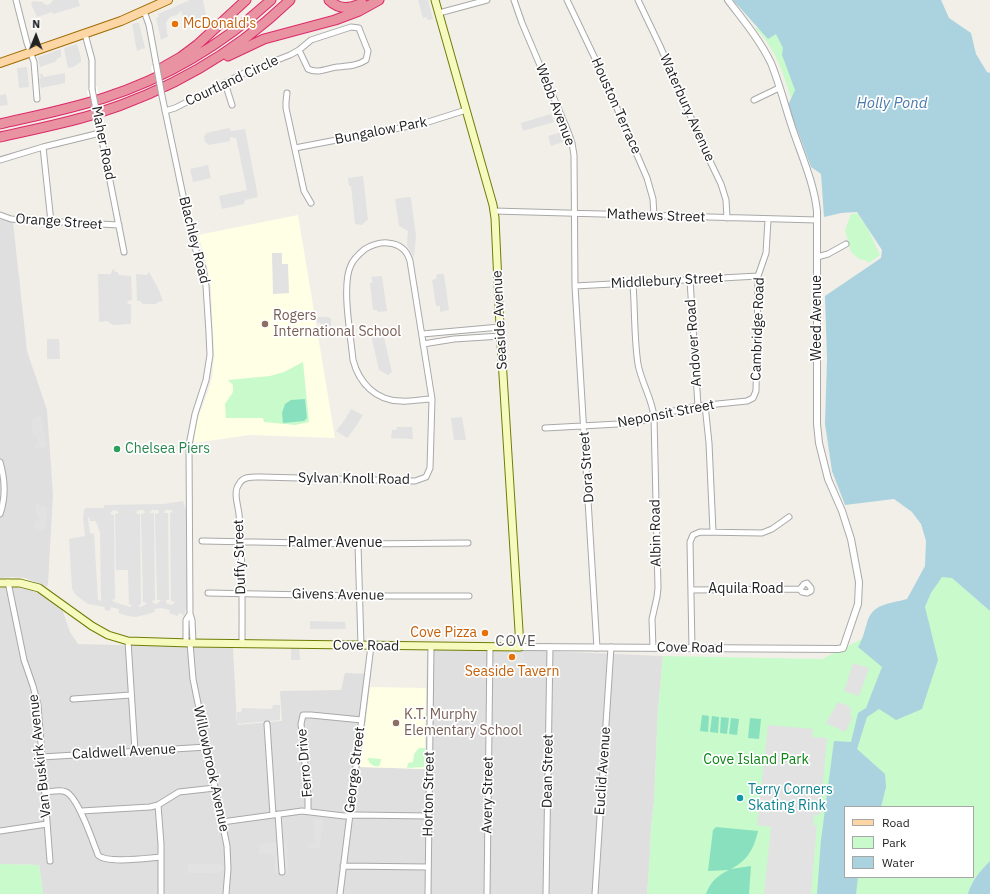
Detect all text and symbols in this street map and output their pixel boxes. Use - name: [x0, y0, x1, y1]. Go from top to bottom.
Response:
- north arrow: [16, 16, 56, 56]
- place label: McDonald's: [183, 16, 256, 32]
- text: N: [32, 17, 40, 31]
- marker: McDonald's: [170, 19, 180, 29]
- street label: Courtland Circle: [183, 52, 281, 110]
- street label: Waterbury Avenue: [656, 52, 718, 164]
- street label: Houston Terrace: [587, 55, 645, 157]
- street label: Webb Avenue: [532, 62, 578, 148]
- water label: Holly Pond: [856, 95, 928, 113]
- street label: Maher Road: [88, 105, 118, 181]
- street label: Bungalow Park: [333, 114, 429, 148]
- street label: Blachley Road: [175, 195, 213, 285]
- street label: Mathews Street: [606, 206, 706, 226]
- street label: Orange Street: [15, 211, 103, 233]
- street label: Seaside Avenue: [489, 270, 511, 370]
- street label: Middlebury Street: [610, 270, 724, 292]
- street label: Weed Avenue: [809, 275, 825, 361]
- street label: Cambridge Road: [748, 277, 768, 381]
- street label: Andover Road: [683, 299, 705, 387]
- place label: Rogers International School: [273, 308, 401, 340]
- marker: Rogers International School: [260, 319, 270, 329]
- street label: Neponsit Street: [616, 396, 716, 432]
- street label: Dora Street: [576, 431, 598, 503]
- place label: Chelsea Piers: [125, 441, 210, 457]
- marker: Chelsea Piers: [112, 444, 122, 454]
- street label: Sylvan Knoll Road: [298, 470, 410, 488]
- street label: Albin Road: [647, 499, 665, 567]
- street label: Duffy Street: [230, 519, 250, 595]
- street label: Palmer Avenue: [288, 535, 382, 551]
- street label: Aquila Road: [708, 581, 784, 597]
- street label: Givens Avenue: [292, 586, 384, 604]
- place label: Cove Pizza: [410, 625, 477, 641]
- marker: Cove Pizza: [480, 628, 490, 638]
- district label: COVE: [495, 633, 537, 651]
- street label: Cove Road: [333, 637, 399, 655]
- street label: Cove Road: [657, 639, 723, 657]
- marker: Seaside Tavern: [507, 652, 517, 662]
- place label: Seaside Tavern: [465, 664, 559, 680]
- street label: Van Buskirk Avenue: [25, 693, 55, 819]
- street label: Willowbrook Avenue: [189, 704, 233, 834]
- place label: K.T. Murphy Elementary School: [404, 707, 522, 740]
- marker: K.T. Murphy Elementary School: [391, 718, 401, 728]
- street label: George Street: [341, 726, 369, 814]
- street label: Euclid Avenue: [592, 726, 614, 816]
- street label: Ferro Drive: [294, 728, 316, 798]
- street label: Dean Street: [539, 734, 557, 808]
- street label: Caldwell Avenue: [72, 741, 176, 763]
- street label: Horton Street: [420, 751, 438, 837]
- park label: Cove Island Park: [703, 752, 809, 768]
- street label: Avery Street: [479, 756, 497, 834]
- place label: Terry Corners Skating Rink: [748, 782, 833, 814]
- marker: Terry Corners Skating Rink: [735, 793, 745, 803]
- legend: [844, 806, 974, 878]
- text: Road: [882, 815, 910, 830]
- text: Park: [882, 835, 906, 850]
- text: Water: [882, 855, 914, 870]

